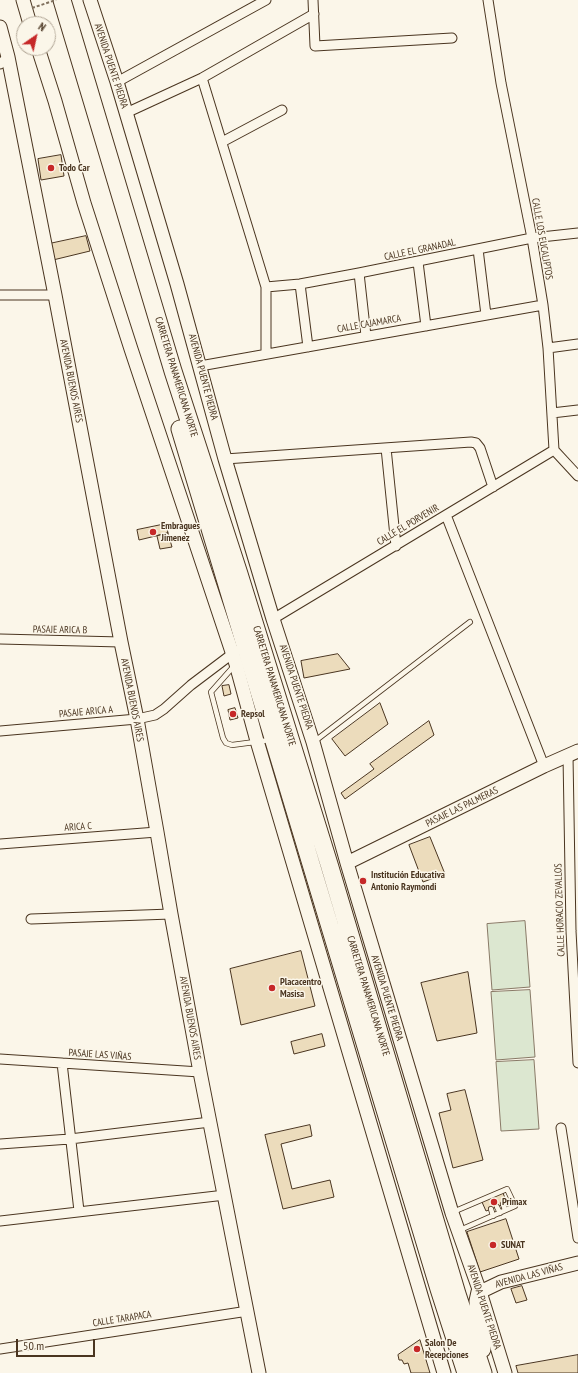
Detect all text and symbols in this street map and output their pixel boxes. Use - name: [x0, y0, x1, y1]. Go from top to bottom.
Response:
- north arrow: [16, 16, 56, 56]
- text: N: [36, 19, 49, 34]
- street label: AVENIDA PUENTE PIEDRA: [92, 22, 130, 110]
- place label: Todo Car: [59, 162, 90, 174]
- marker: Todo Car: [46, 163, 56, 173]
- street label: CALLE LOS EUCALIPTOS: [529, 197, 555, 281]
- street label: CALLE EL GRANADAL: [383, 237, 457, 263]
- street label: CALLE CAJAMARCA: [336, 312, 402, 336]
- street label: CARRETERA PANAMERICANA NORTE: [152, 315, 200, 439]
- street label: AVENIDA PUENTE PIEDRA: [186, 333, 220, 421]
- street label: AVENIDA BUENOS AIRES: [57, 338, 85, 424]
- street label: CALLE EL PORVENIR: [375, 502, 441, 548]
- place label: Embragues Jimenez: [161, 520, 200, 544]
- marker: Embragues Jimenez: [148, 527, 158, 537]
- street label: PASAJE ARICA B: [33, 624, 87, 636]
- street label: CARRETERA PANAMERICANA NORTE: [250, 624, 298, 748]
- street label: AVENIDA PUENTE PIEDRA: [277, 643, 315, 731]
- street label: AVENIDA BUENOS AIRES: [118, 657, 146, 743]
- street label: PASAJE ARICA A: [58, 704, 114, 720]
- place label: Repsol: [241, 708, 265, 720]
- marker: Repsol: [228, 709, 238, 719]
- street label: PASAJE LAS PALMERAS: [424, 784, 500, 830]
- street label: ARICA C: [64, 820, 92, 834]
- street label: CALLE HORACIO ZEVALLOS: [552, 863, 568, 957]
- place label: Institución Educativa Antonio Raymondi: [371, 869, 445, 892]
- marker: Institución Educativa Antonio Raymondi: [358, 876, 368, 886]
- street label: CARRETERA PANAMERICANA NORTE: [344, 934, 392, 1058]
- street label: AVENIDA PUENTE PIEDRA: [368, 954, 406, 1042]
- street label: AVENIDA BUENOS AIRES: [177, 975, 203, 1061]
- place label: Placacentro Masisa: [280, 976, 321, 1000]
- marker: Placacentro Masisa: [267, 983, 277, 993]
- street label: PASAJE LAS VIÑAS: [68, 1047, 132, 1063]
- place label: Primax: [502, 1196, 527, 1208]
- marker: Primax: [489, 1197, 499, 1207]
- place label: SUNAT: [501, 1239, 525, 1251]
- marker: SUNAT: [488, 1240, 498, 1250]
- street label: AVENIDA LAS VIÑAS: [494, 1261, 564, 1291]
- street label: AVENIDA PUENTE PIEDRA: [465, 1263, 503, 1351]
- street label: CALLE TARAPACA: [92, 1308, 152, 1330]
- scale bar: [18, 1331, 97, 1357]
- place label: Salon De Recepciones: [425, 1337, 468, 1360]
- text: 50 m: [23, 1338, 44, 1353]
- marker: Salon De Recepciones: [412, 1344, 422, 1354]

